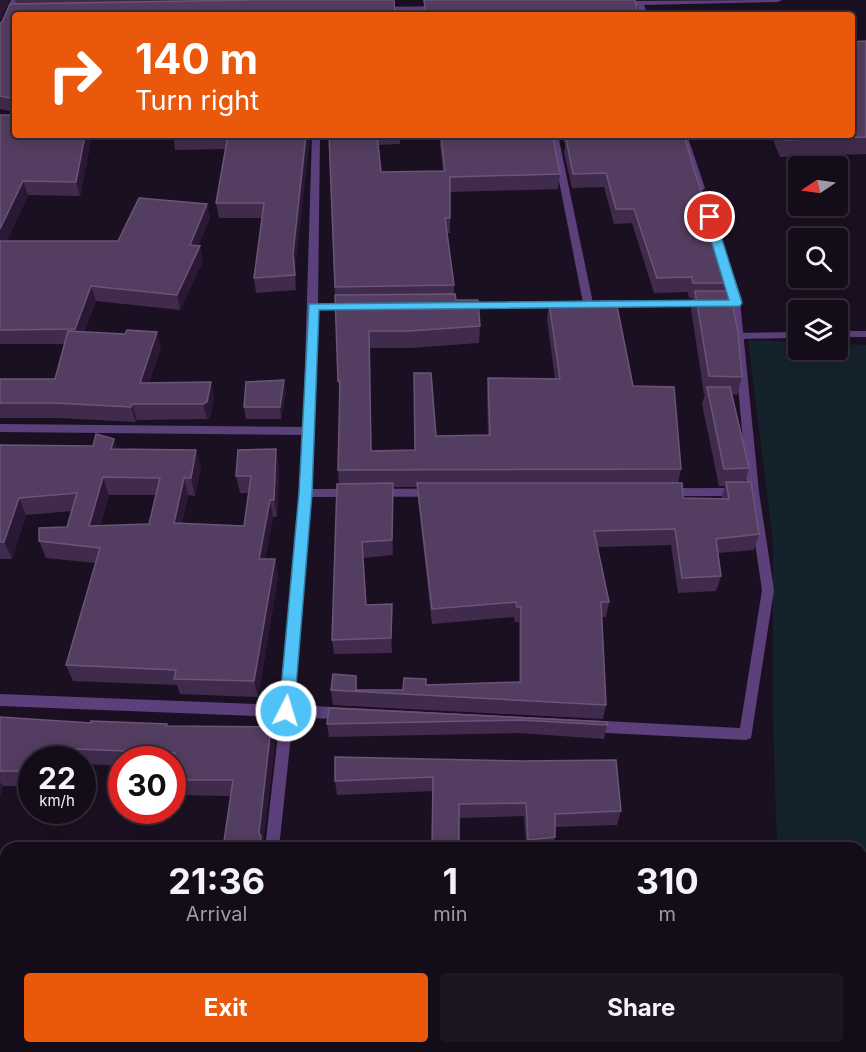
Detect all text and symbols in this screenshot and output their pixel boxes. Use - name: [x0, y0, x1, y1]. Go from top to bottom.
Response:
- text: 140 m: [135, 33, 258, 84]
- icon: right: [36, 36, 114, 114]
- text: Turn right: [135, 84, 259, 117]
- north arrow: [788, 156, 848, 216]
- map controls: [788, 156, 848, 360]
- pin: [684, 191, 735, 242]
- icon: arrive: [693, 200, 726, 233]
- button: search: [788, 228, 848, 288]
- button: layers: [788, 300, 848, 360]
- position arrow: [254, 679, 318, 743]
- speed limit sign: 30: [108, 746, 186, 824]
- text: 22: [38, 760, 76, 796]
- text: km/h: [39, 791, 75, 810]
- text: 21:36: [168, 859, 265, 903]
- text: 1: [443, 859, 458, 903]
- text: 310: [636, 859, 699, 903]
- text: Arrival: [186, 902, 247, 926]
- text: min: [433, 902, 467, 926]
- text: m: [658, 902, 676, 926]
- button: Exit: [24, 973, 428, 1042]
- button: Share: [440, 973, 843, 1042]

